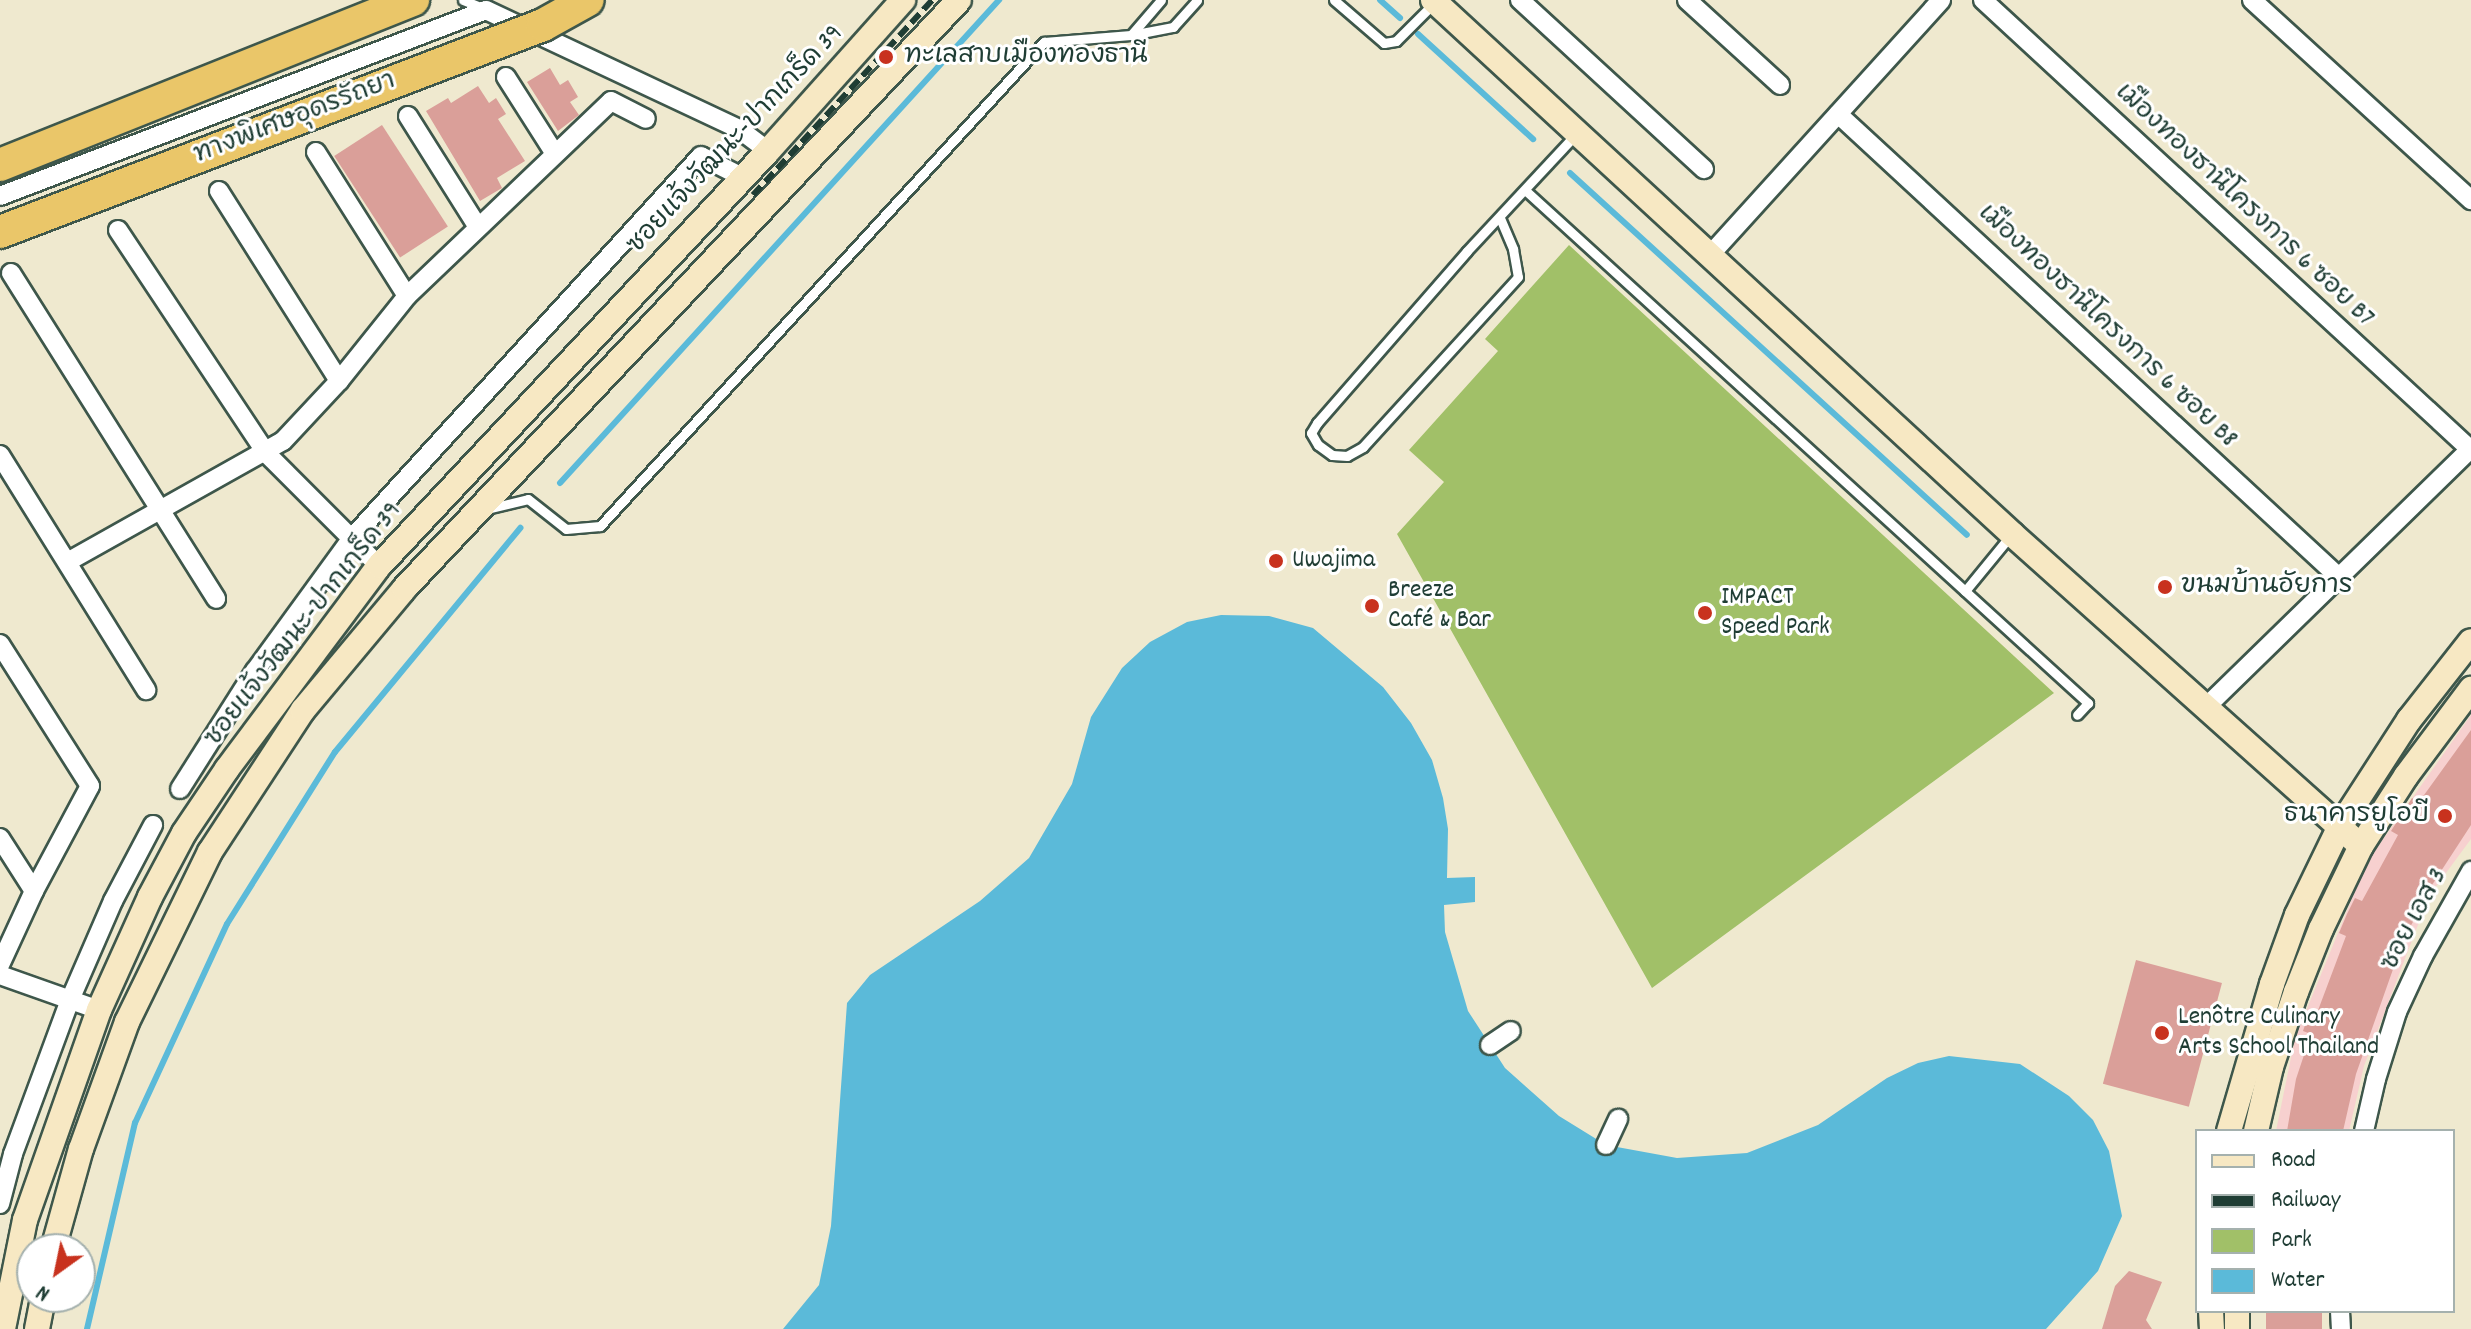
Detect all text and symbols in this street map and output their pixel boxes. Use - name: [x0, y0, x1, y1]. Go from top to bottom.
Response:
- street label: ซอยแจ้งวัฒนะ-ปากเกร็ด 39: [622, 19, 850, 261]
- place label: ทะเลสาบเมืองทองธานี: [904, 41, 1148, 73]
- marker: ทะเลสาบเมืองทองธานี: [875, 46, 897, 68]
- street label: ทางพิเศษอุดรรัถยา: [190, 66, 400, 172]
- street label: เมืองทองธานีโครงการ 6 ซอย B7: [2108, 78, 2380, 334]
- street label: เมืองทองธานีโครงการ 6 ซอย B8: [1971, 198, 2243, 456]
- street label: ซอยแจ้งวัฒนะ-ปากเกร็ด 39: [199, 497, 409, 753]
- place label: Uwajima: [1292, 545, 1375, 577]
- marker: Uwajima: [1267, 552, 1285, 570]
- place label: ขนมบ้านอัยการ: [2181, 571, 2352, 603]
- place label: Breeze Café & Bar: [1388, 575, 1491, 636]
- marker: ขนมบ้านอัยการ: [2156, 578, 2174, 596]
- place label: IMPACT Speed Park: [1721, 582, 1830, 644]
- marker: Breeze Café & Bar: [1363, 597, 1381, 615]
- marker: IMPACT Speed Park: [1696, 604, 1714, 622]
- place label: ธนาคารยูโอบี: [2284, 800, 2429, 832]
- marker: ธนาคารยูโอบี: [2436, 807, 2454, 825]
- street label: ซอย เอส 3: [2375, 864, 2455, 976]
- place label: Lenôtre Culinary Arts School Thailand: [2178, 1002, 2379, 1064]
- marker: Lenôtre Culinary Arts School Thailand: [2153, 1024, 2171, 1042]
- legend: [2195, 1129, 2455, 1313]
- text: Road: [2271, 1144, 2316, 1178]
- text: Railway: [2271, 1184, 2340, 1218]
- text: Park: [2271, 1224, 2312, 1258]
- north arrow: [16, 1233, 96, 1313]
- text: Water: [2271, 1264, 2324, 1298]
- text: N: [31, 1276, 57, 1308]

